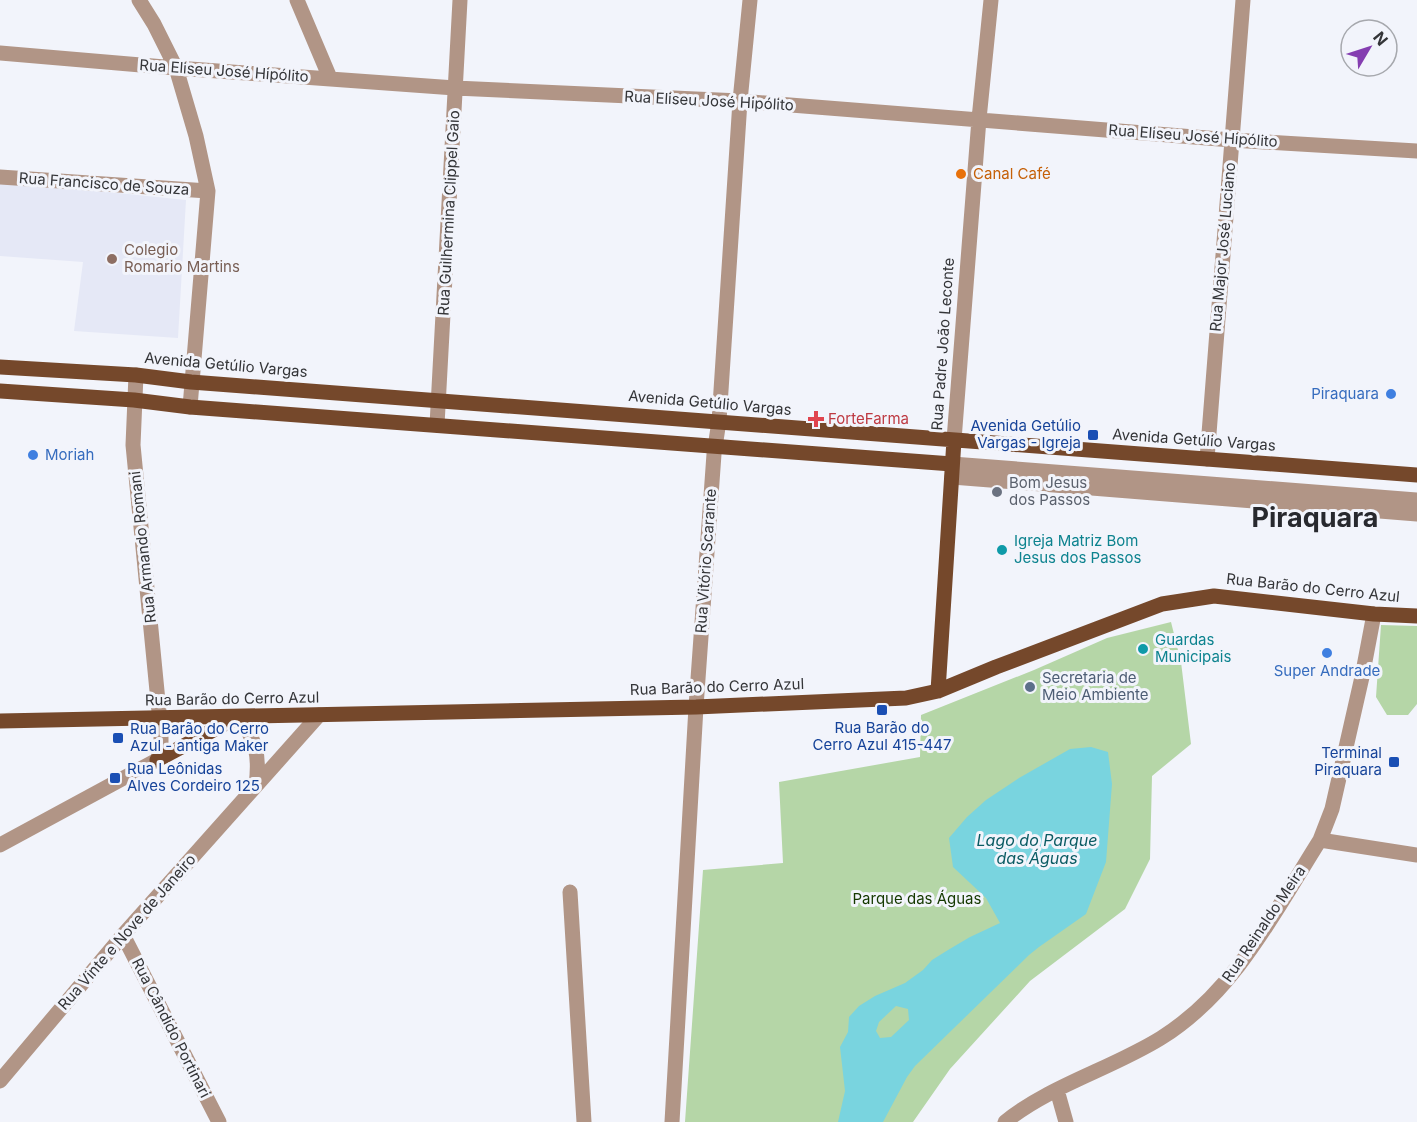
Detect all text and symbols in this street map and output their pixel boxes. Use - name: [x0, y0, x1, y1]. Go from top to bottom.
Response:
- north arrow: [1339, 18, 1399, 78]
- text: N: [1369, 28, 1392, 50]
- street label: Rua Eliseu José Hipólito: [139, 55, 309, 86]
- street label: Rua Eliseu José Hipólito: [624, 87, 794, 114]
- street label: Rua Guilhermina Clippel Gaio: [434, 110, 463, 316]
- street label: Rua Eliseu José Hipólito: [1108, 120, 1278, 151]
- street label: Rua Major José Luciano: [1206, 161, 1239, 332]
- place label: Canal Café: [973, 164, 1051, 183]
- marker: Canal Café: [954, 167, 968, 181]
- street label: Rua Francisco de Souza: [18, 168, 190, 199]
- place label: Colegio Romario Martins: [124, 240, 240, 276]
- marker: Colegio Romario Martins: [105, 252, 119, 266]
- street label: Rua Padre João Leconte: [927, 257, 958, 431]
- street label: Avenida Getúlio Vargas: [144, 348, 308, 381]
- place label: Piraquara: [1311, 384, 1379, 403]
- street label: Avenida Getúlio Vargas: [628, 386, 792, 419]
- marker: Piraquara: [1384, 387, 1398, 401]
- place label: ForteFarma: [828, 409, 909, 428]
- marker: ForteFarma: [809, 412, 823, 426]
- place label: Avenida Getúlio Vargas - Igreja: [970, 416, 1081, 452]
- street label: Avenida Getúlio Vargas: [1112, 424, 1276, 455]
- marker: Avenida Getúlio Vargas - Igreja: [1086, 428, 1100, 442]
- place label: Moriah: [45, 445, 94, 464]
- marker: Moriah: [26, 448, 40, 462]
- street label: Rua Armando Romani: [125, 470, 160, 624]
- place label: Bom Jesus dos Passos: [1009, 473, 1090, 509]
- marker: Bom Jesus dos Passos: [990, 485, 1004, 499]
- street label: Rua Vitório Scarante: [691, 488, 720, 634]
- district label: Piraquara: [1252, 501, 1378, 534]
- place label: Igreja Matriz Bom Jesus dos Passos: [1014, 531, 1141, 567]
- marker: Igreja Matriz Bom Jesus dos Passos: [995, 543, 1009, 557]
- street label: Rua Barão do Cerro Azul: [1225, 569, 1401, 606]
- place label: Guardas Municipais: [1155, 630, 1232, 666]
- marker: Guardas Municipais: [1136, 642, 1150, 656]
- marker: Super Andrade: [1320, 646, 1334, 660]
- place label: Super Andrade: [1274, 661, 1380, 680]
- place label: Secretaria de Meio Ambiente: [1042, 668, 1149, 704]
- street label: Rua Barão do Cerro Azul: [629, 674, 804, 699]
- marker: Secretaria de Meio Ambiente: [1023, 680, 1037, 694]
- street label: Rua Barão do Cerro Azul: [145, 687, 319, 710]
- marker: Rua Barão do Cerro Azul 415-447: [875, 703, 889, 717]
- place label: Rua Barão do Cerro Azul 415-447: [813, 718, 951, 754]
- place label: Rua Barão do Cerro Azul - antiga Maker: [130, 719, 269, 755]
- marker: Rua Barão do Cerro Azul - antiga Maker: [111, 731, 125, 745]
- place label: Terminal Piraquara: [1314, 743, 1382, 779]
- marker: Terminal Piraquara: [1387, 755, 1401, 769]
- place label: Rua Leônidas Alves Cordeiro 125: [127, 759, 260, 795]
- marker: Rua Leônidas Alves Cordeiro 125: [108, 771, 122, 785]
- water label: Lago do Parque das Águas: [977, 830, 1097, 868]
- street label: Rua Vinte e Nove de Janeiro: [54, 850, 200, 1014]
- street label: Rua Reinaldo Meira: [1218, 862, 1310, 986]
- park label: Parque das Águas: [853, 889, 982, 908]
- street label: Rua Cândido Portinari: [128, 955, 215, 1101]

